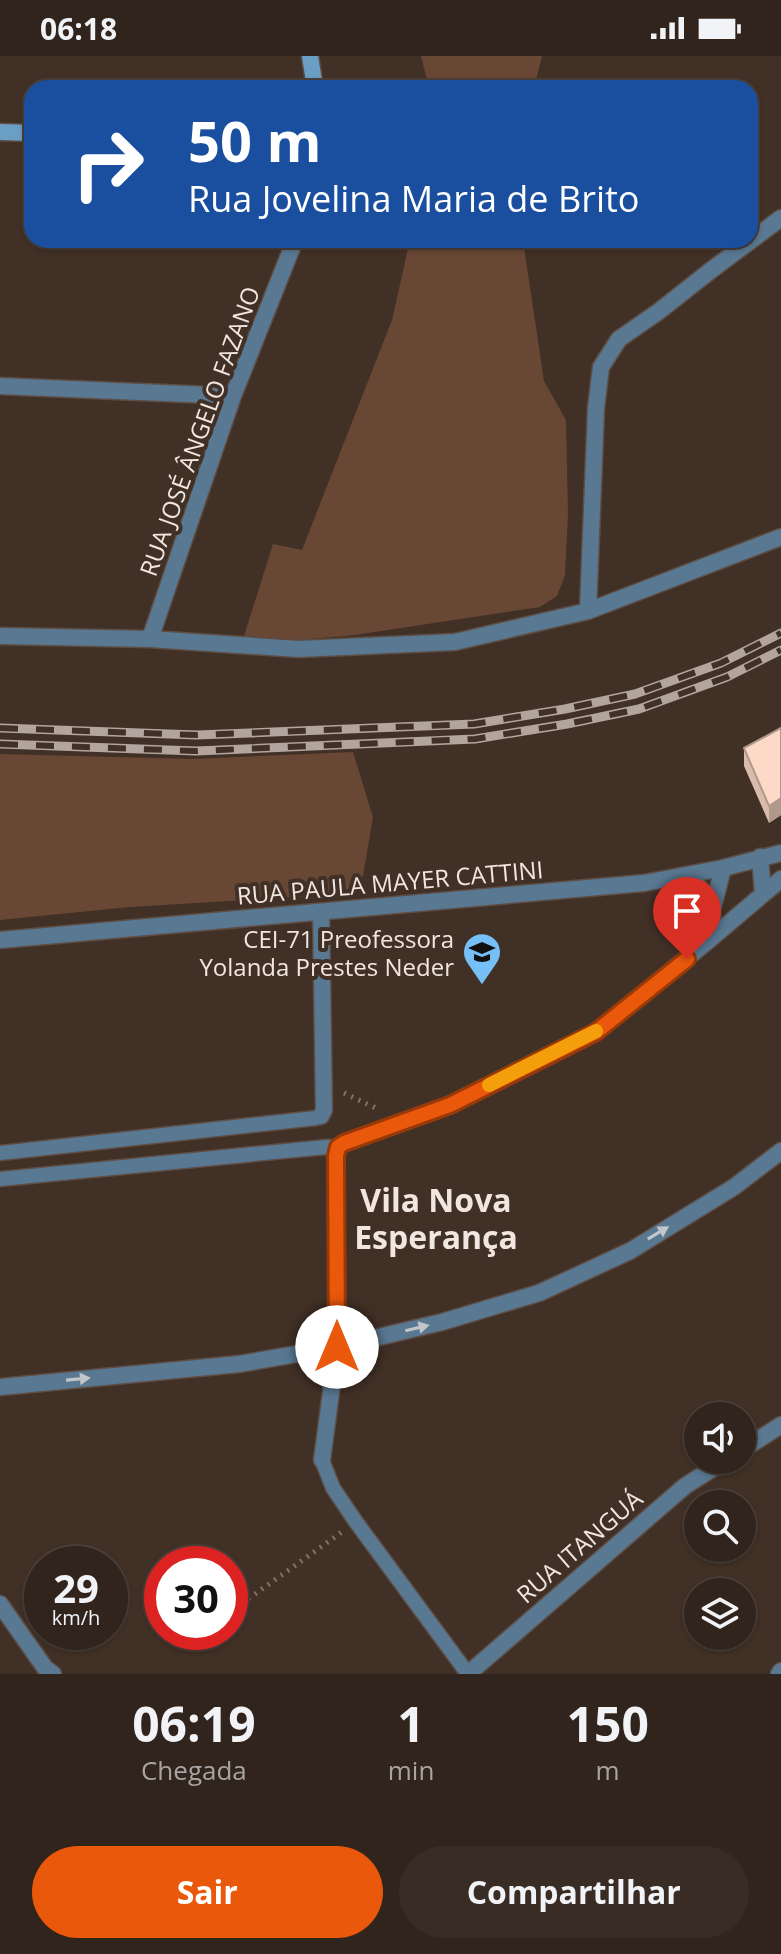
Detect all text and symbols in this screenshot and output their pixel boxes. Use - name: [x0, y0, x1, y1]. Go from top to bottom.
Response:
- text: 06:18: [40, 8, 117, 49]
- text: 50 m: [188, 102, 322, 178]
- icon: right: [56, 112, 160, 216]
- text: Rua Jovelina Maria de Brito: [188, 174, 639, 223]
- street label: RUA JOSÉ ÂNGELO FAZANO: [131, 281, 267, 581]
- street label: RUA PAULA MAYER CATTINI: [235, 852, 545, 912]
- pin: [653, 877, 721, 959]
- icon: arrive: [665, 889, 709, 933]
- place label: CEI-71 Preofessora Yolanda Prestes Neder: [199, 922, 454, 983]
- school or university icon: CEI-71 Preofessora Yolanda Prestes Neder: [461, 931, 503, 986]
- district label: Vila Nova Esperança: [354, 1178, 518, 1258]
- one-way arrow: [647, 1227, 669, 1241]
- position arrow: [295, 1305, 379, 1389]
- one-way arrow: [405, 1321, 430, 1334]
- one-way arrow: [66, 1373, 91, 1386]
- map controls: [684, 1402, 756, 1650]
- button: sound: [684, 1402, 756, 1474]
- street label: RUA ITANGUÁ: [509, 1482, 650, 1610]
- button: search: [684, 1490, 756, 1562]
- speed limit sign: 30: [144, 1546, 248, 1650]
- text: 29: [53, 1560, 99, 1615]
- button: layers: [684, 1578, 756, 1650]
- text: km/h: [52, 1604, 100, 1631]
- text: 06:19: [132, 1691, 256, 1756]
- text: 1: [397, 1691, 425, 1756]
- text: 150: [566, 1691, 649, 1756]
- text: Chegada: [141, 1752, 247, 1788]
- text: min: [388, 1752, 434, 1788]
- text: m: [596, 1752, 620, 1788]
- button: Sair: [32, 1846, 383, 1938]
- button: Compartilhar: [399, 1846, 749, 1938]

